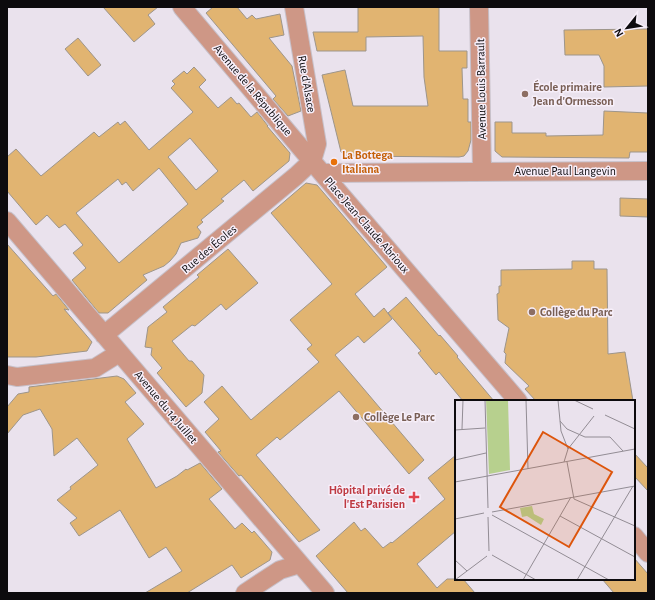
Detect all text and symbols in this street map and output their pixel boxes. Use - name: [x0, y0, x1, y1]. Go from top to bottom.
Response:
- north arrow: [607, 8, 647, 48]
- text: N: [612, 27, 625, 39]
- street label: Avenue Louis Barrault: [474, 38, 488, 140]
- street label: Avenue de la République: [211, 42, 295, 138]
- street label: Rue d'Alsace: [296, 55, 318, 113]
- place label: École primaire Jean d'Ormesson: [533, 79, 614, 107]
- marker: École primaire Jean d'Ormesson: [520, 89, 530, 99]
- place label: La Bottega Italiana: [342, 149, 393, 175]
- marker: La Bottega Italiana: [329, 157, 339, 167]
- street label: Avenue Paul Langevin: [514, 165, 616, 177]
- street label: Place Jean-Claude Abrioux: [322, 175, 412, 275]
- street label: Rue des Écoles: [179, 222, 239, 275]
- place label: Collège du Parc: [540, 306, 613, 318]
- marker: Collège du Parc: [527, 307, 537, 317]
- street label: Avenue du 14 Juillet: [132, 368, 200, 446]
- inset map: [455, 400, 635, 580]
- place label: Collège Le Parc: [364, 411, 435, 423]
- marker: Collège Le Parc: [351, 412, 361, 422]
- place label: Hôpital privé de l'Est Parisien: [329, 484, 405, 510]
- marker: Hôpital privé de l'Est Parisien: [408, 491, 420, 503]

